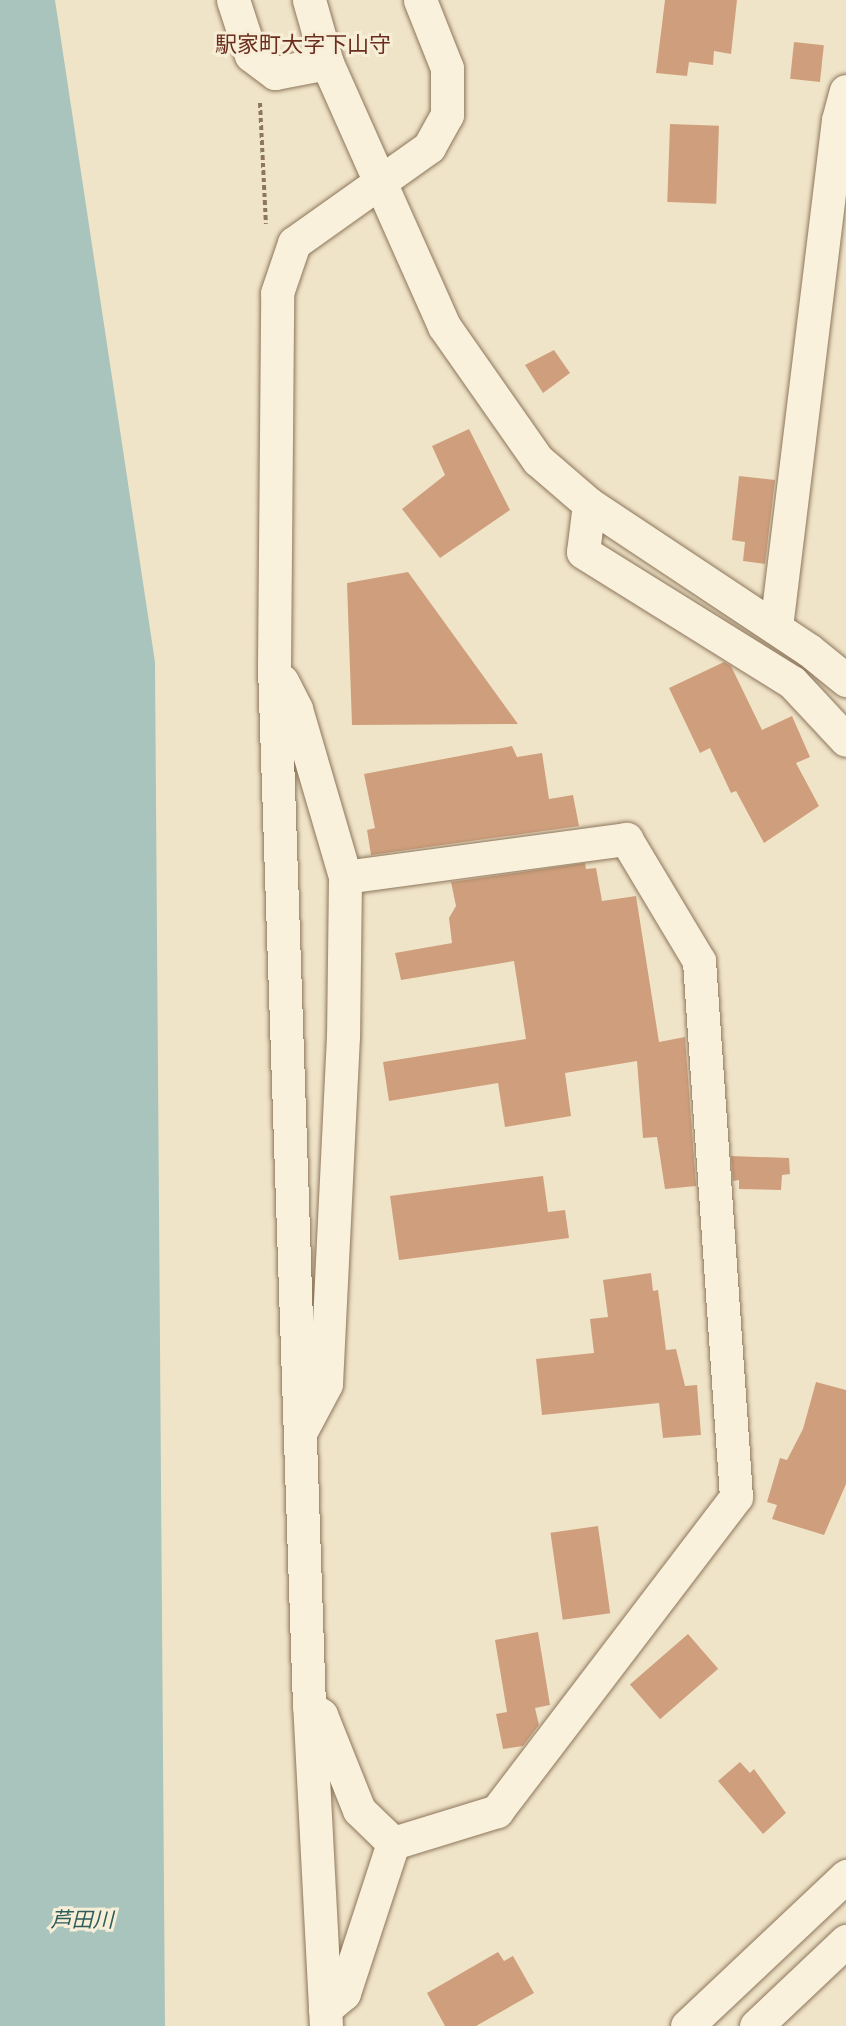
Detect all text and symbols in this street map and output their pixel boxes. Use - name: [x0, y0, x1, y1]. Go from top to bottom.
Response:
- district label: 駅家町大字下山守: [215, 30, 391, 56]
- water label: 芦田川: [51, 1905, 113, 1931]

